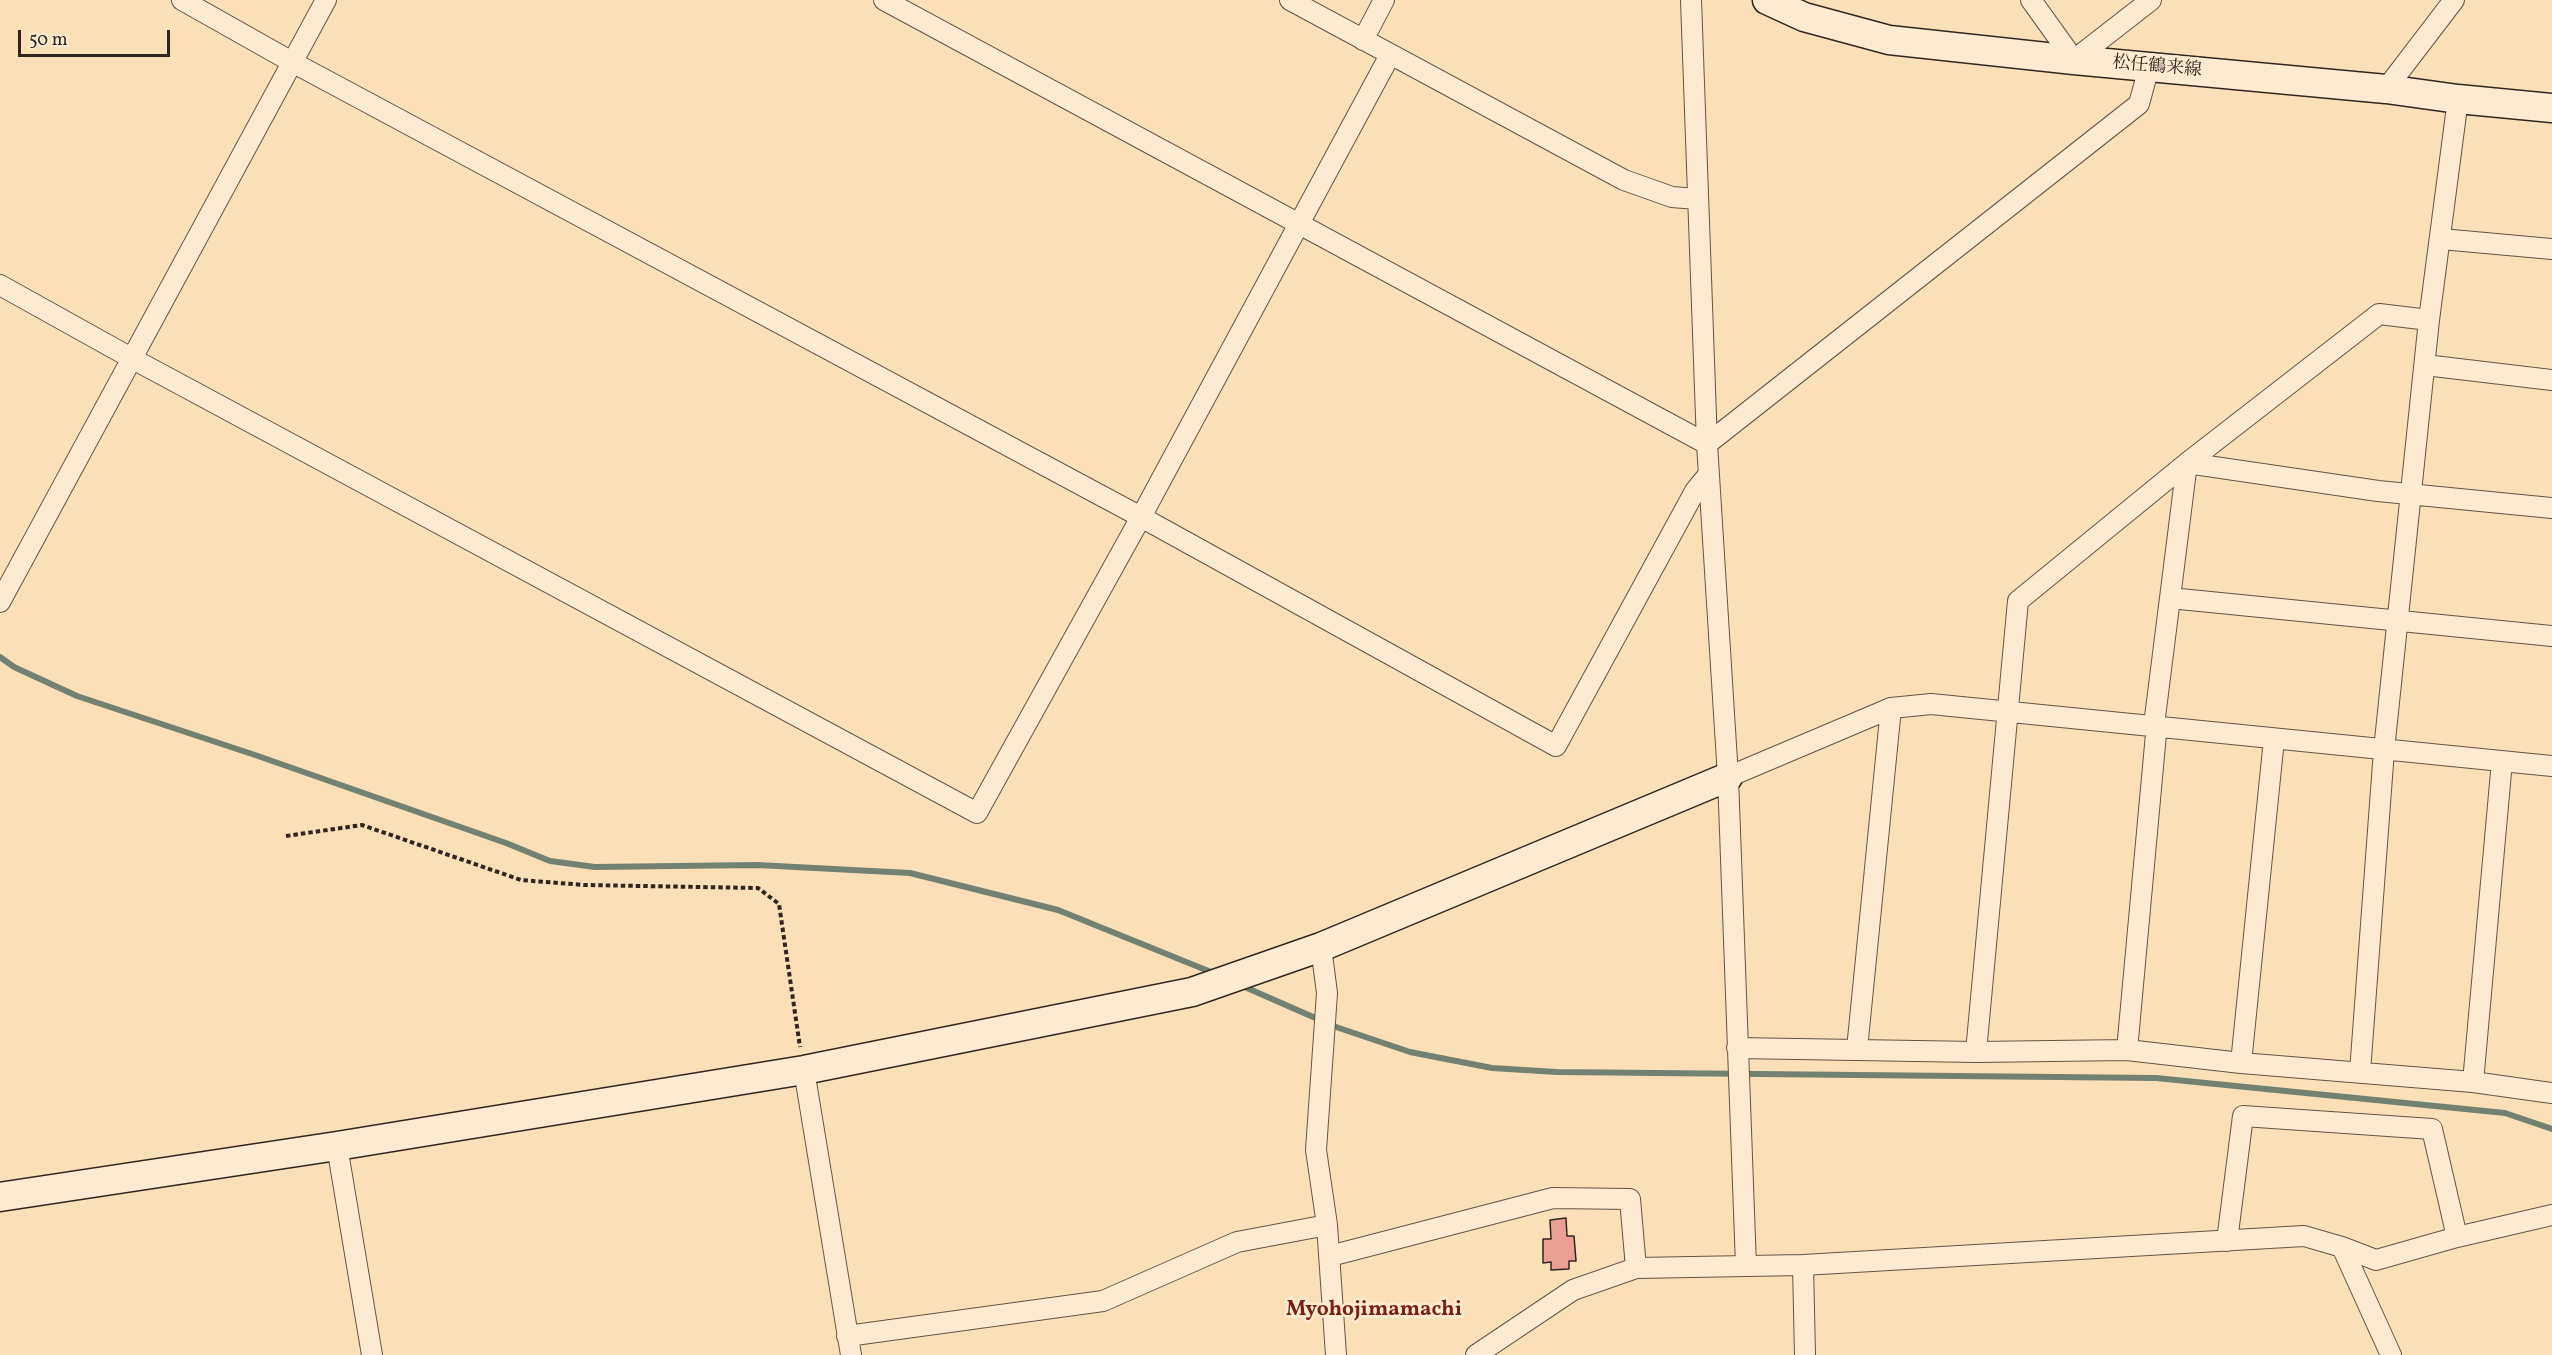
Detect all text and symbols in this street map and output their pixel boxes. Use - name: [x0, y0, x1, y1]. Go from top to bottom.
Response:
- scale bar: [21, 18, 172, 56]
- text: 50 m: [29, 28, 68, 53]
- street label: 松任鶴来線: [2111, 53, 2203, 83]
- district label: Myohojimamachi: [1286, 1298, 1462, 1324]

